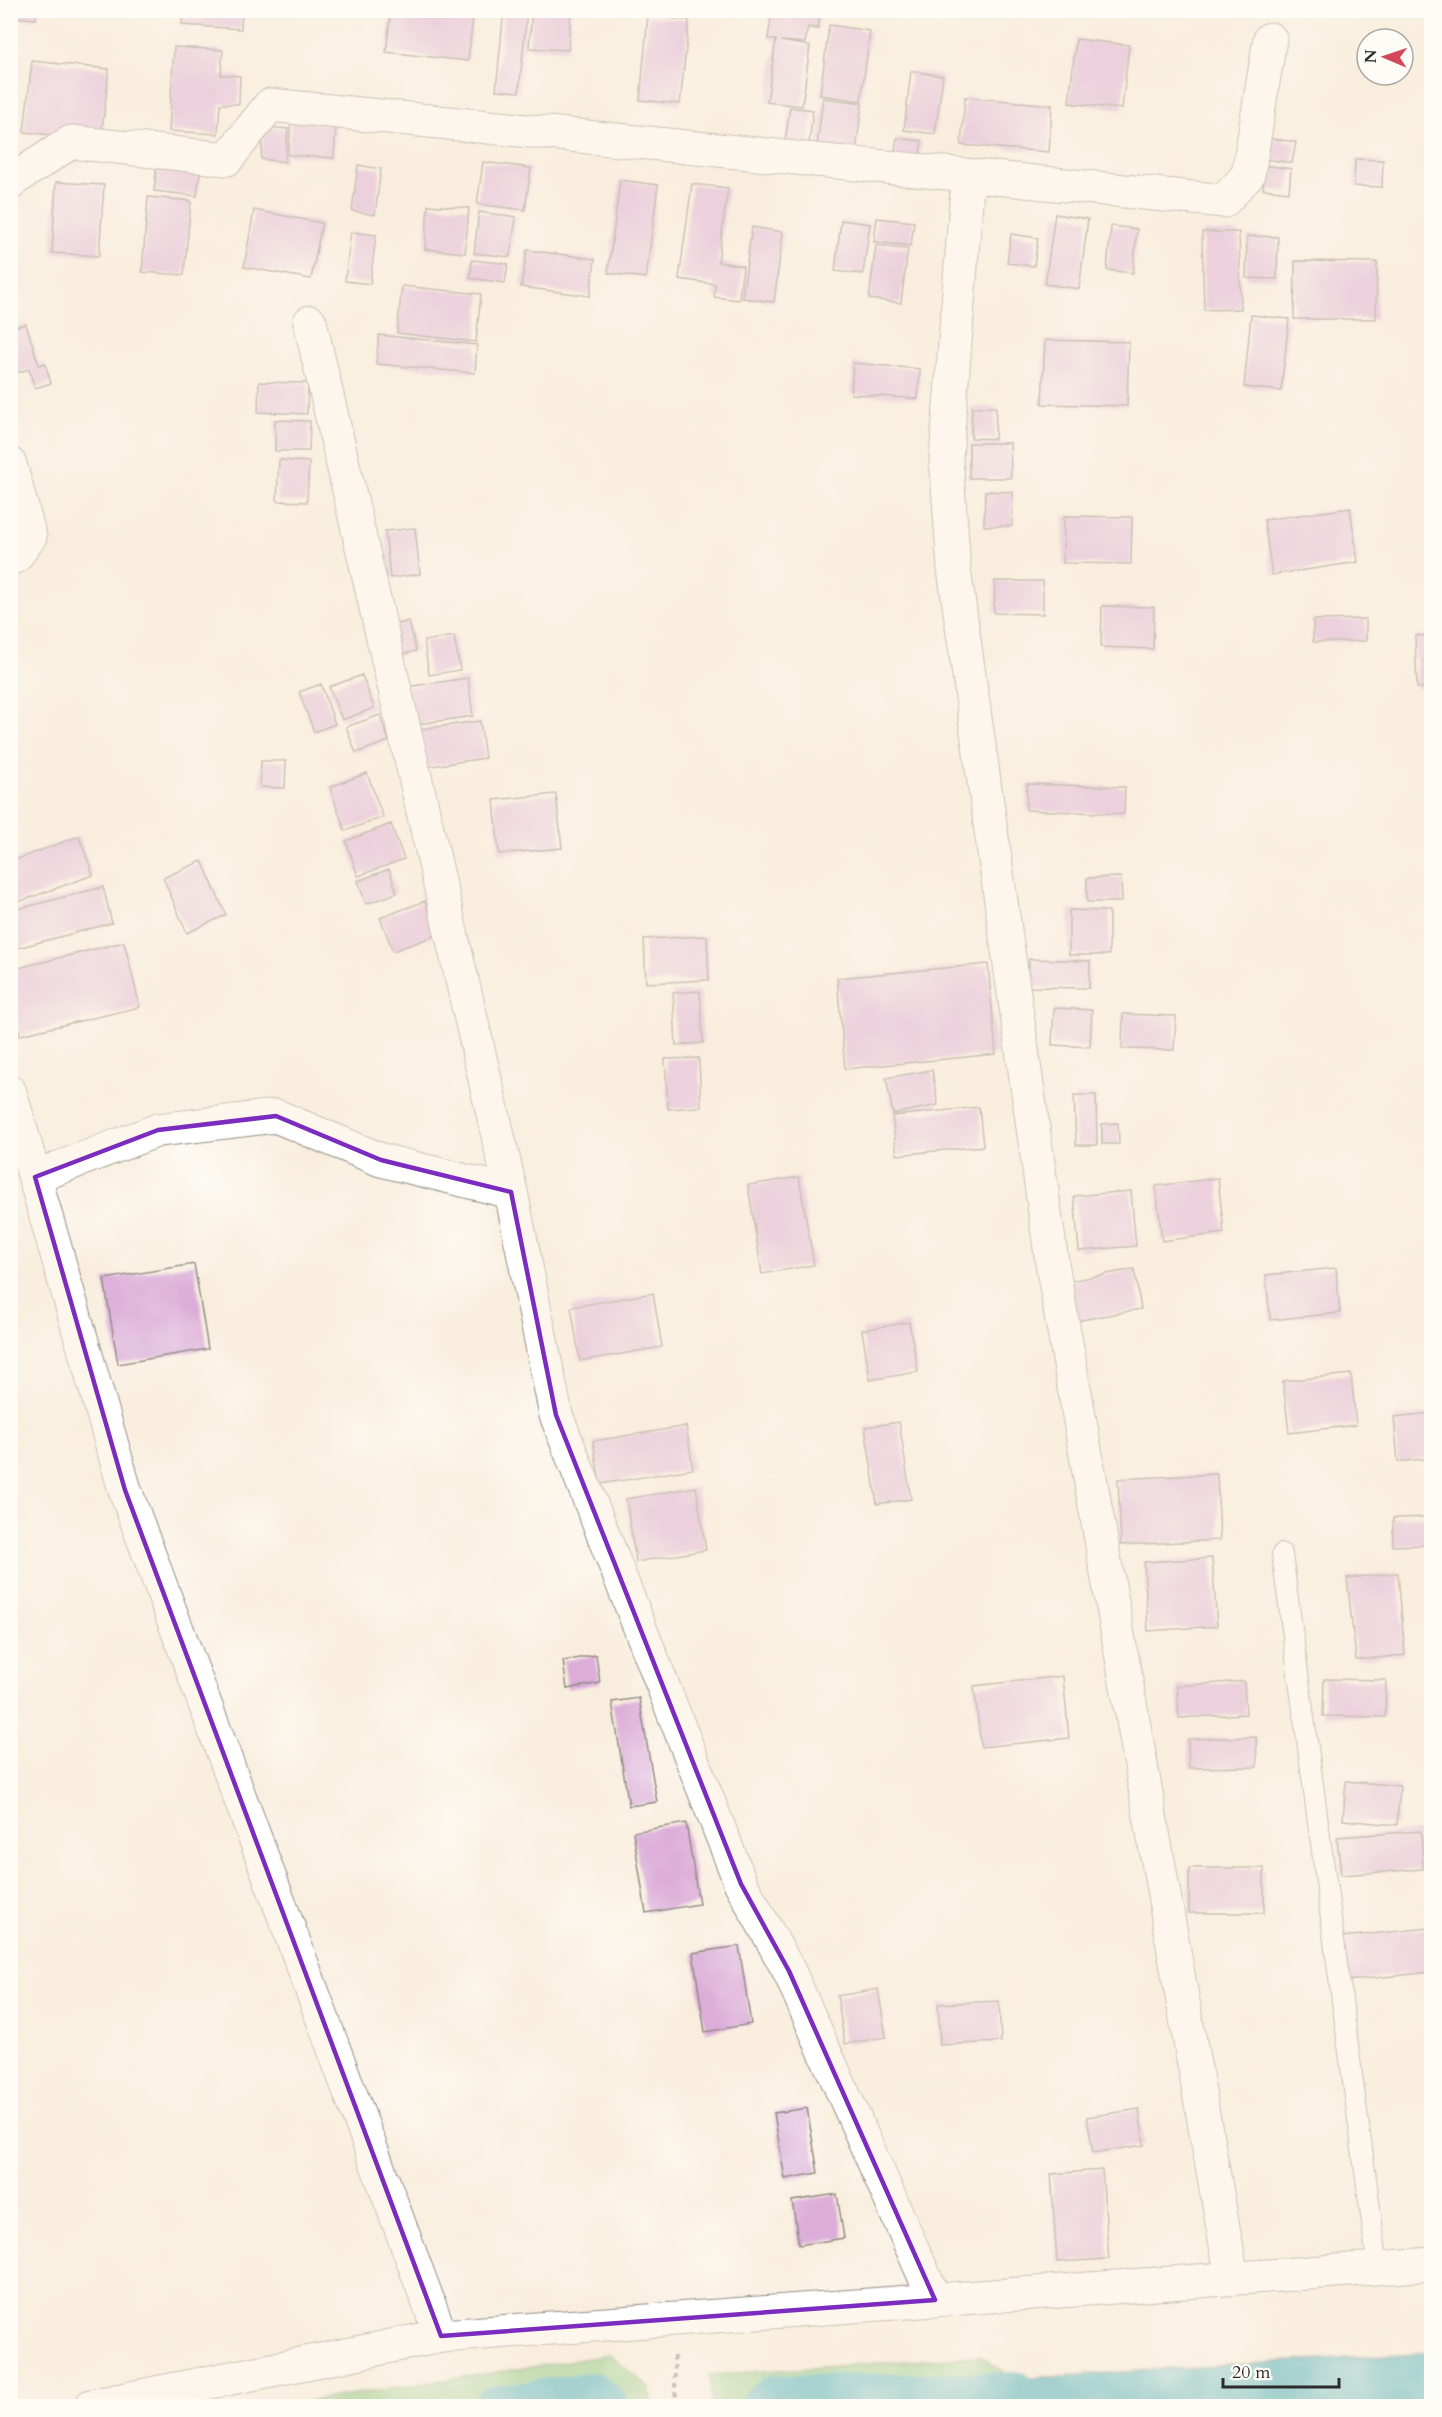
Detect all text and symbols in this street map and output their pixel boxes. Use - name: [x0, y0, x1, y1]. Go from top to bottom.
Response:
- north arrow: [1355, 27, 1415, 87]
- text: N: [1360, 49, 1382, 64]
- scale bar: [1223, 2351, 1338, 2389]
- text: 20 m: [1232, 2360, 1271, 2385]

